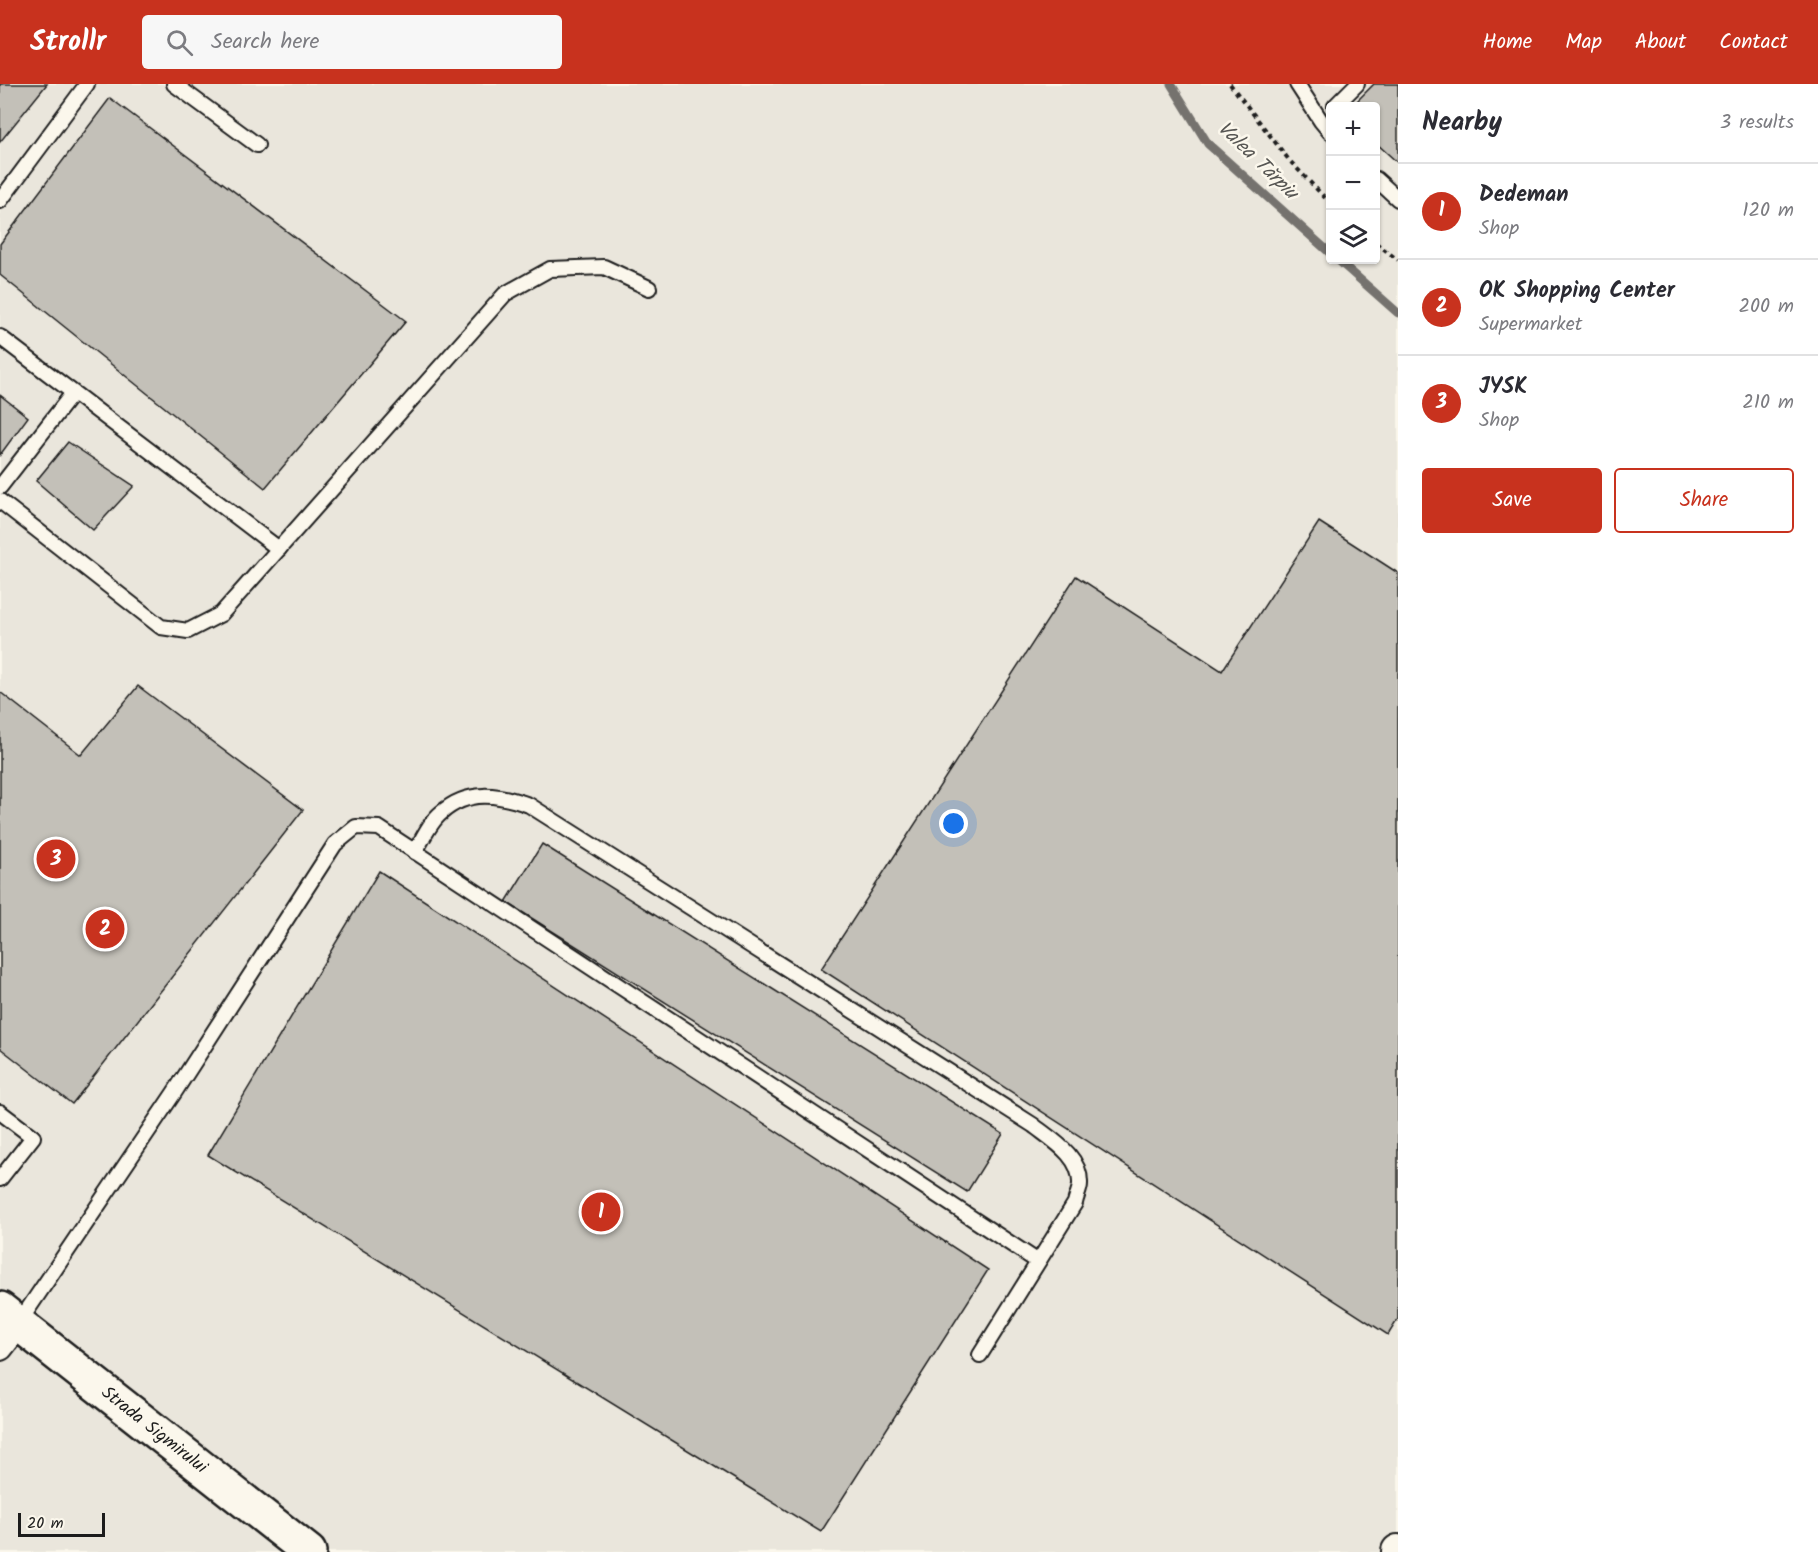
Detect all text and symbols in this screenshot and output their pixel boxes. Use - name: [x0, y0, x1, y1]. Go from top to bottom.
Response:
- search box: [142, 15, 562, 69]
- text: Strollr: [30, 20, 106, 65]
- text: Search here: [211, 25, 320, 60]
- icon: search: [163, 26, 196, 59]
- text: Home: [1483, 26, 1532, 59]
- text: Map: [1565, 26, 1602, 59]
- text: About: [1635, 26, 1686, 59]
- text: Contact: [1719, 26, 1788, 59]
- map controls: [1326, 102, 1380, 264]
- button: +: [1326, 102, 1380, 156]
- text: Nearby: [1422, 102, 1502, 144]
- text: 3 results: [1720, 107, 1794, 139]
- water label: Valea Tărpiu: [1209, 114, 1307, 210]
- button: −: [1326, 156, 1380, 210]
- text: Dedeman: [1479, 178, 1568, 213]
- text: 1: [1438, 195, 1445, 227]
- text: 120 m: [1742, 195, 1794, 227]
- button: layers: [1326, 210, 1380, 264]
- text: Shop: [1479, 213, 1519, 245]
- text: OK Shopping Center: [1479, 274, 1675, 309]
- text: 2: [1436, 291, 1447, 323]
- text: 200 m: [1738, 291, 1794, 323]
- text: Supermarket: [1479, 309, 1582, 341]
- text: JYSK: [1479, 370, 1527, 405]
- text: 3: [1436, 387, 1447, 419]
- text: 210 m: [1742, 387, 1794, 419]
- text: Shop: [1479, 405, 1519, 437]
- button: Save: [1422, 468, 1602, 533]
- button: Share: [1614, 468, 1794, 533]
- your location: [939, 809, 968, 838]
- pin: 3: [36, 836, 76, 882]
- pin: 2: [86, 906, 124, 952]
- pin: 1: [582, 1190, 620, 1234]
- street label: Strada Sigmirului: [95, 1379, 214, 1482]
- scale bar: [18, 1510, 105, 1538]
- text: 20 m: [27, 1511, 63, 1536]

